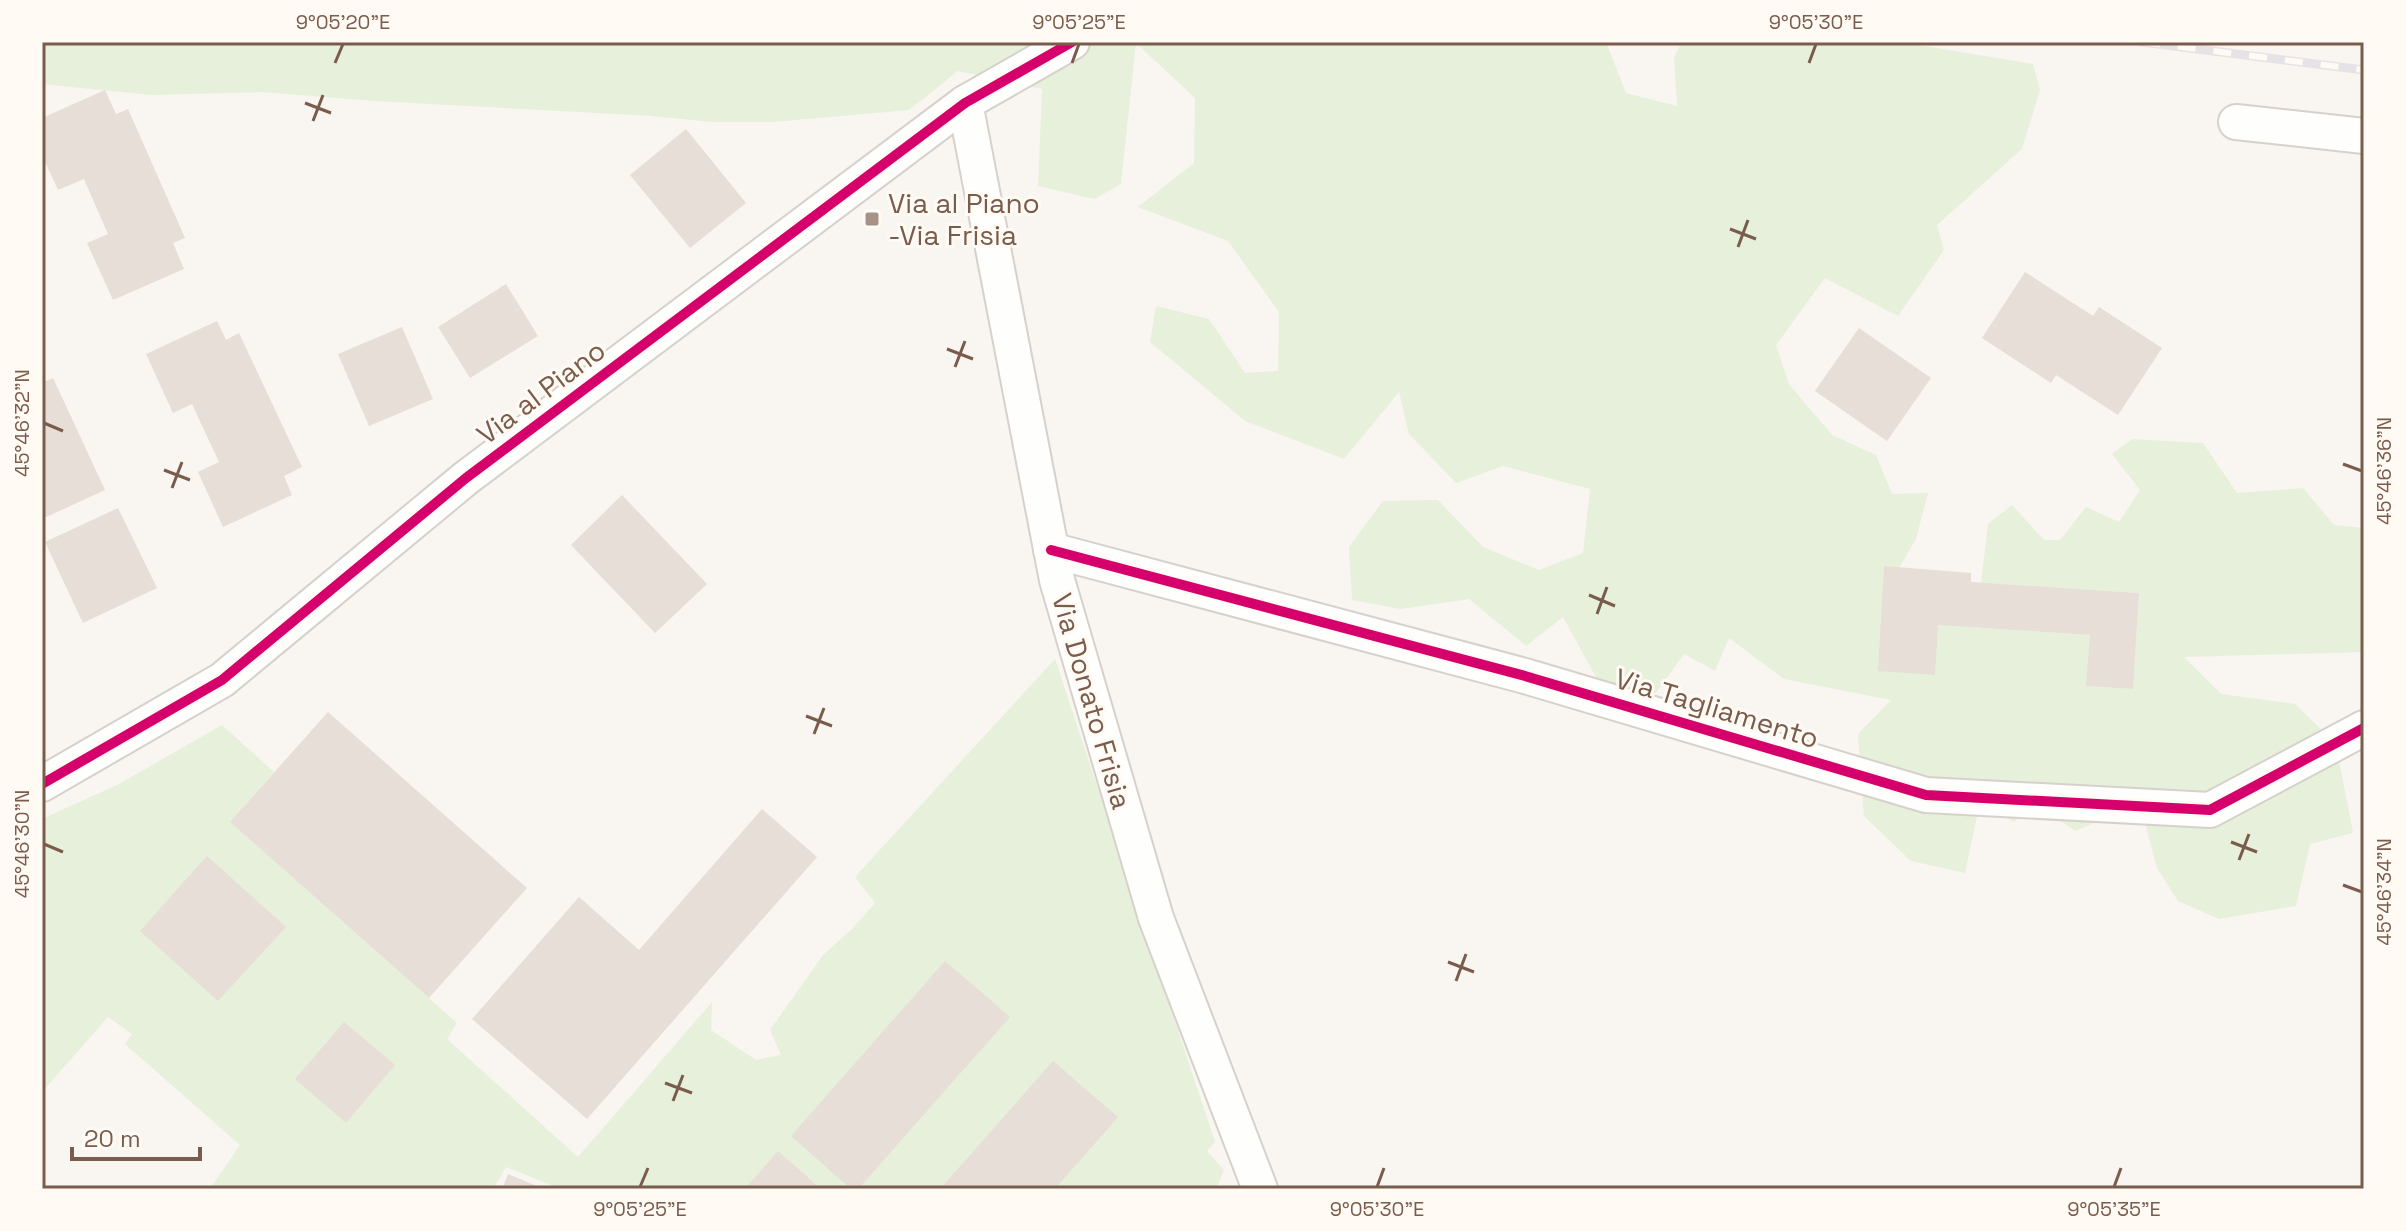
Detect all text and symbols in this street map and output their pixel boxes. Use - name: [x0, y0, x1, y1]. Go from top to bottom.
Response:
- text: 9°05'20"E: [296, 9, 390, 35]
- text: 9°05'25"E: [1032, 9, 1126, 35]
- text: 9°05'30"E: [1769, 9, 1863, 35]
- place label: Via al Piano -Via Frisia: [888, 185, 1040, 253]
- marker: Via al Piano -Via Frisia: [863, 210, 881, 228]
- street label: Via al Piano: [470, 332, 612, 452]
- text: 45°46'32"N: [9, 369, 35, 477]
- text: 45°46'36"N: [2371, 417, 2397, 525]
- street label: Via Donato Frisia: [1044, 589, 1140, 813]
- street label: Via Tagliamento: [1611, 660, 1823, 756]
- text: 45°46'30"N: [9, 790, 35, 898]
- text: 45°46'34"N: [2371, 838, 2397, 946]
- scale bar: [72, 1111, 200, 1161]
- text: 20 m: [84, 1123, 141, 1154]
- text: 9°05'25"E: [593, 1196, 687, 1222]
- text: 9°05'30"E: [1330, 1196, 1424, 1222]
- text: 9°05'35"E: [2067, 1196, 2161, 1222]

